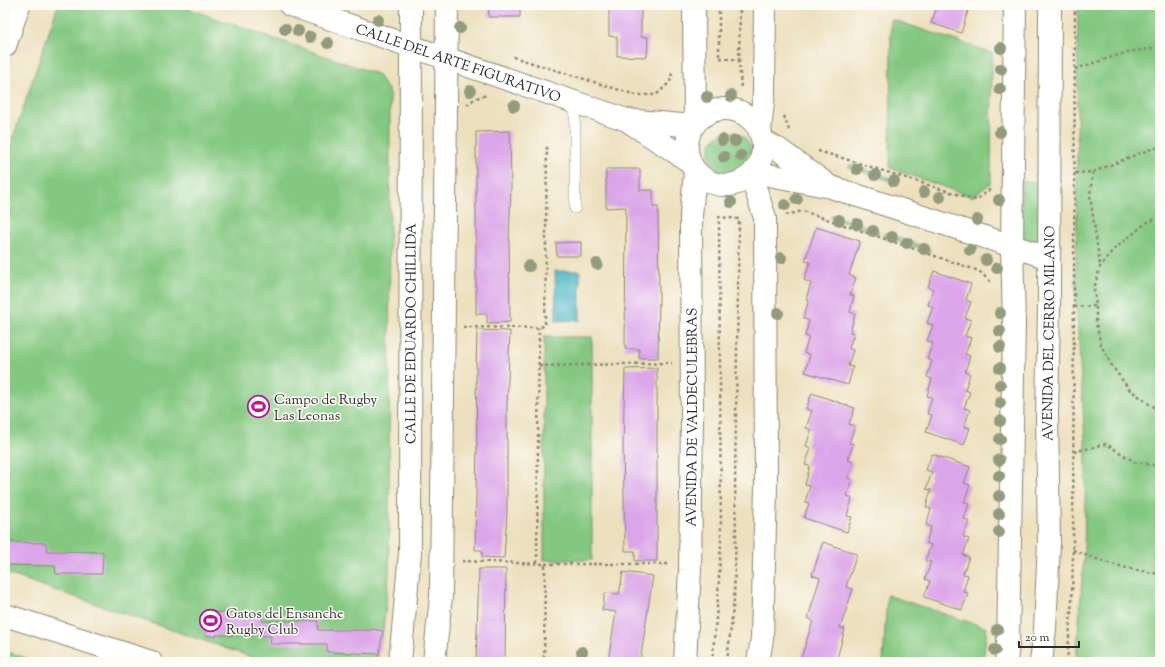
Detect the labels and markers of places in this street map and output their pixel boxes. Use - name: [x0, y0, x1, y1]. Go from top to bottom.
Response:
- place label: Campo de Rugby Las Leonas: [274, 391, 377, 427]
- sports icon: Campo de Rugby Las Leonas: [245, 394, 271, 420]
- place label: Gatos del Ensanche Rugby Club: [226, 605, 344, 641]
- sports icon: Gatos del Ensanche Rugby Club: [198, 608, 224, 634]

